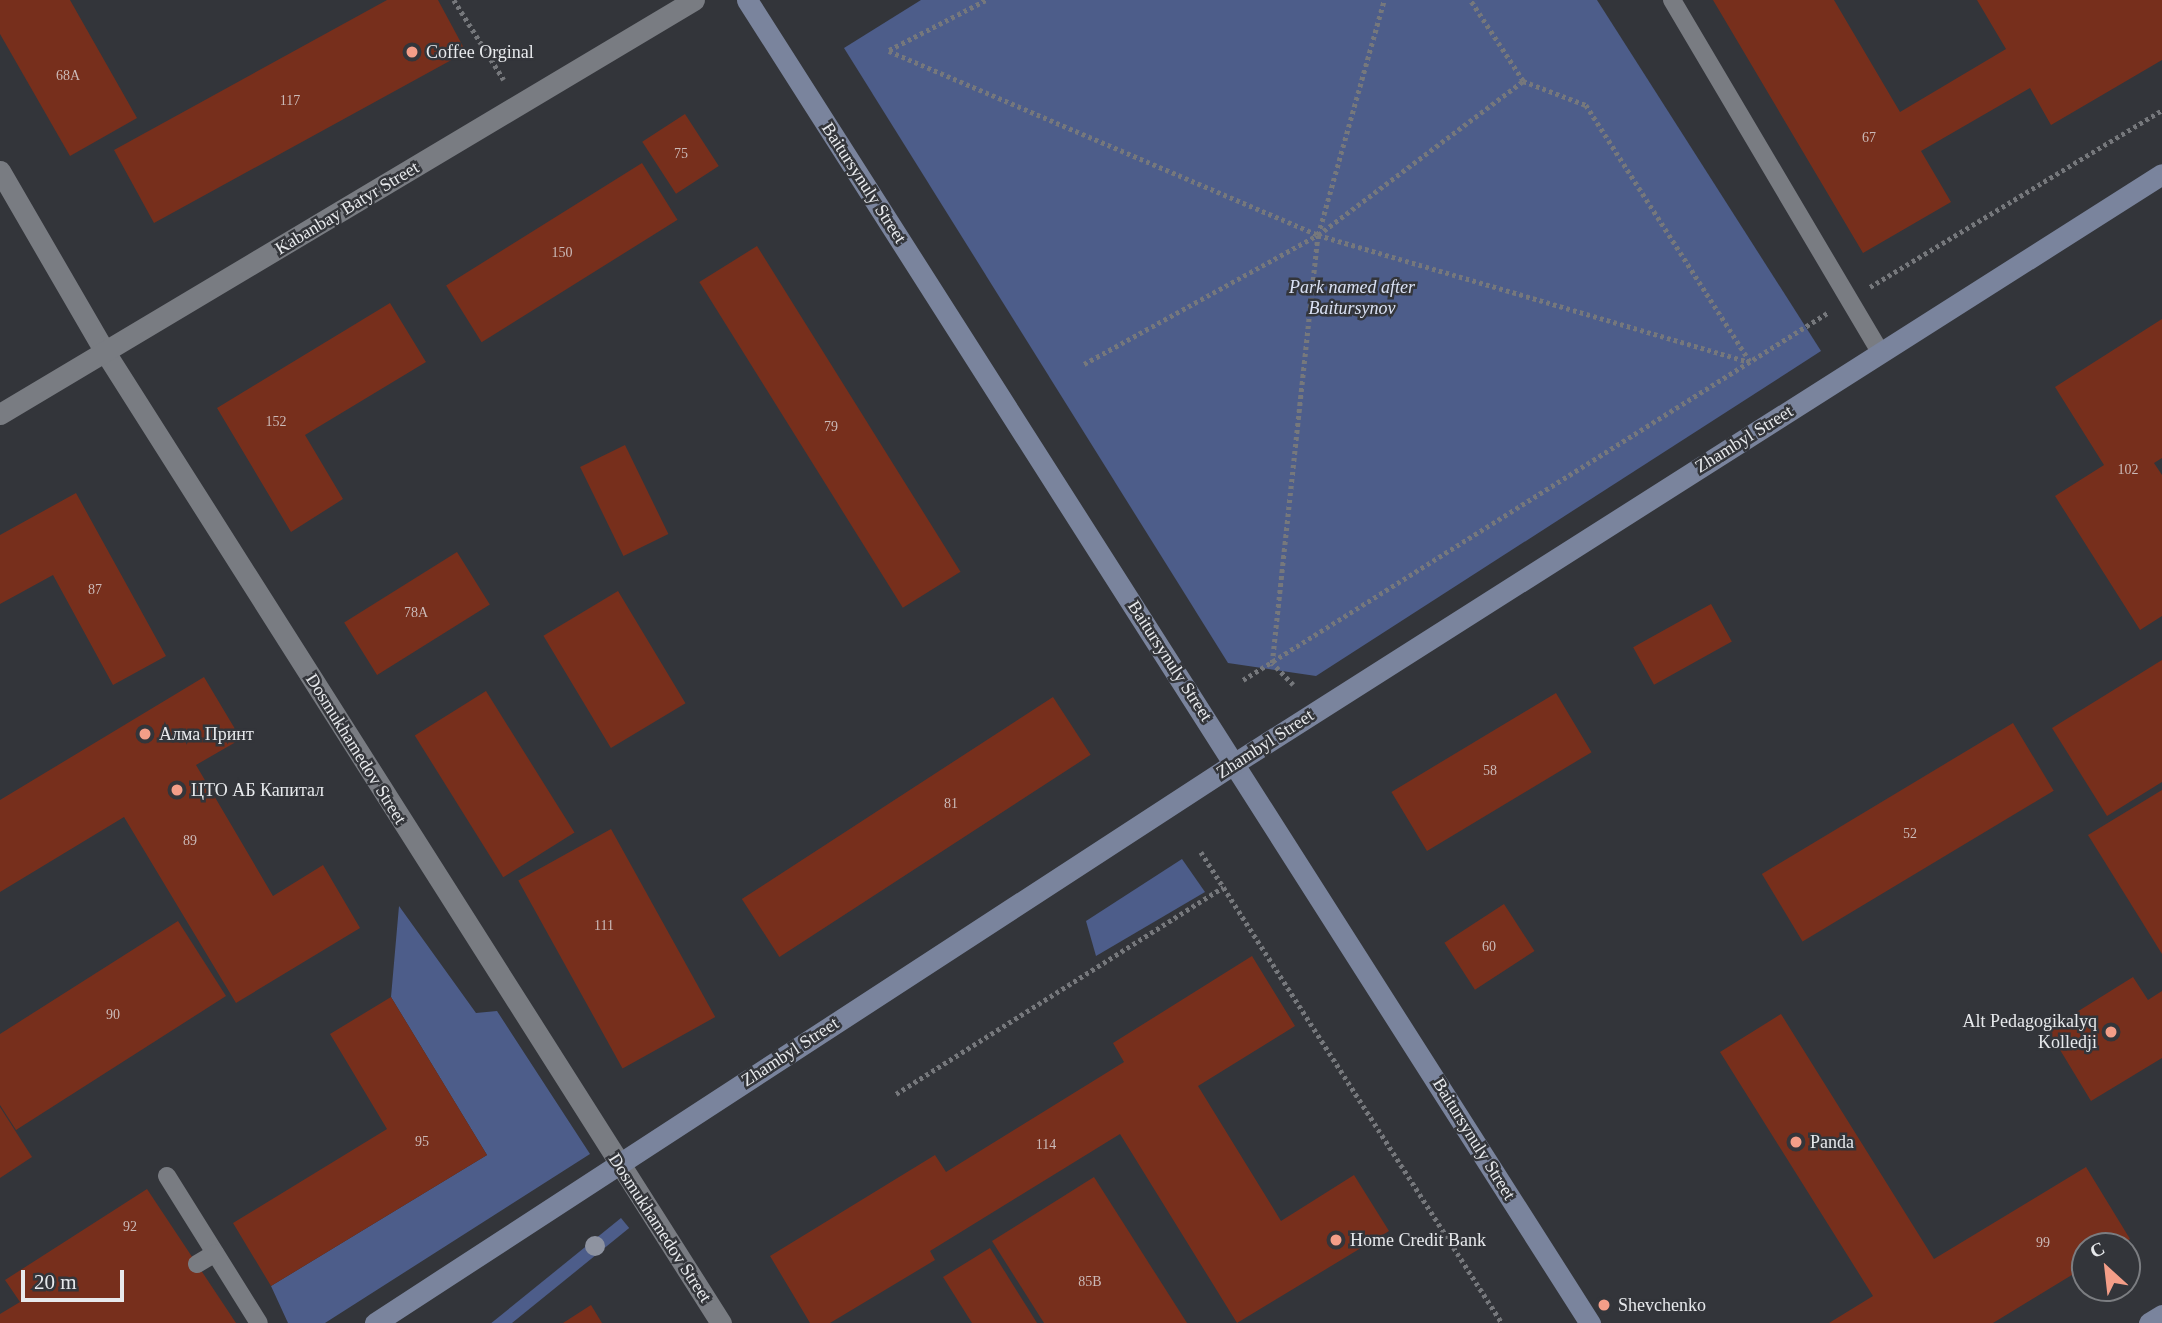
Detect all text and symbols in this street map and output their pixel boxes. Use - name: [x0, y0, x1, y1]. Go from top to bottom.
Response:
- place label: Coffee Orginal: [426, 41, 534, 63]
- marker: Coffee Orginal: [404, 44, 420, 60]
- house number: 68А: [56, 68, 80, 84]
- house number: 117: [280, 93, 300, 109]
- street label: Baitursynuly Street: [817, 119, 911, 247]
- house number: 67: [1862, 130, 1876, 146]
- house number: 75: [674, 146, 688, 162]
- street label: Kabanbay Batyr Street: [271, 157, 423, 259]
- house number: 150: [552, 245, 572, 261]
- park label: Park named after Baitursynov: [1289, 277, 1415, 320]
- street label: Zhambyl Street: [1691, 400, 1797, 478]
- house number: 152: [266, 414, 286, 430]
- house number: 79: [824, 419, 838, 435]
- house number: 102: [2118, 462, 2138, 478]
- house number: 87: [88, 582, 102, 598]
- street label: Baitursynuly Street: [1123, 597, 1217, 725]
- house number: 78А: [404, 605, 428, 621]
- street label: Dosmukhamedov Street: [301, 670, 411, 828]
- street label: Zhambyl Street: [1212, 705, 1318, 783]
- place label: Алма Принт: [159, 723, 254, 745]
- marker: Алма Принт: [137, 726, 153, 742]
- house number: 58: [1483, 763, 1497, 779]
- place label: ЦТО АБ Капитал: [191, 779, 324, 801]
- marker: ЦТО АБ Капитал: [169, 782, 185, 798]
- house number: 81: [944, 796, 958, 812]
- house number: 52: [1903, 826, 1917, 842]
- house number: 89: [183, 833, 197, 849]
- house number: 111: [594, 918, 614, 934]
- house number: 60: [1482, 939, 1496, 955]
- house number: 90: [106, 1007, 120, 1023]
- place label: Alt Pedagogikalyq Kolledji: [1963, 1011, 2097, 1054]
- street label: Zhambyl Street: [737, 1013, 843, 1091]
- marker: Alt Pedagogikalyq Kolledji: [2103, 1024, 2119, 1040]
- street label: Baitursynuly Street: [1428, 1074, 1520, 1204]
- place label: Panda: [1810, 1131, 1854, 1153]
- house number: 95: [415, 1134, 429, 1150]
- marker: Panda: [1788, 1134, 1804, 1150]
- house number: 114: [1036, 1137, 1056, 1153]
- street label: Dosmukhamedov Street: [604, 1149, 716, 1307]
- house number: 92: [123, 1219, 137, 1235]
- place label: Home Credit Bank: [1350, 1229, 1486, 1251]
- marker: Home Credit Bank: [1328, 1232, 1344, 1248]
- north arrow: [2071, 1232, 2141, 1302]
- house number: 99: [2036, 1235, 2050, 1251]
- text: С: [2086, 1237, 2108, 1262]
- scale bar: [24, 1256, 128, 1300]
- text: 20 m: [34, 1270, 77, 1294]
- house number: 85В: [1078, 1274, 1102, 1290]
- place label: Shevchenko: [1618, 1294, 1706, 1316]
- marker: Shevchenko: [1596, 1297, 1612, 1313]

